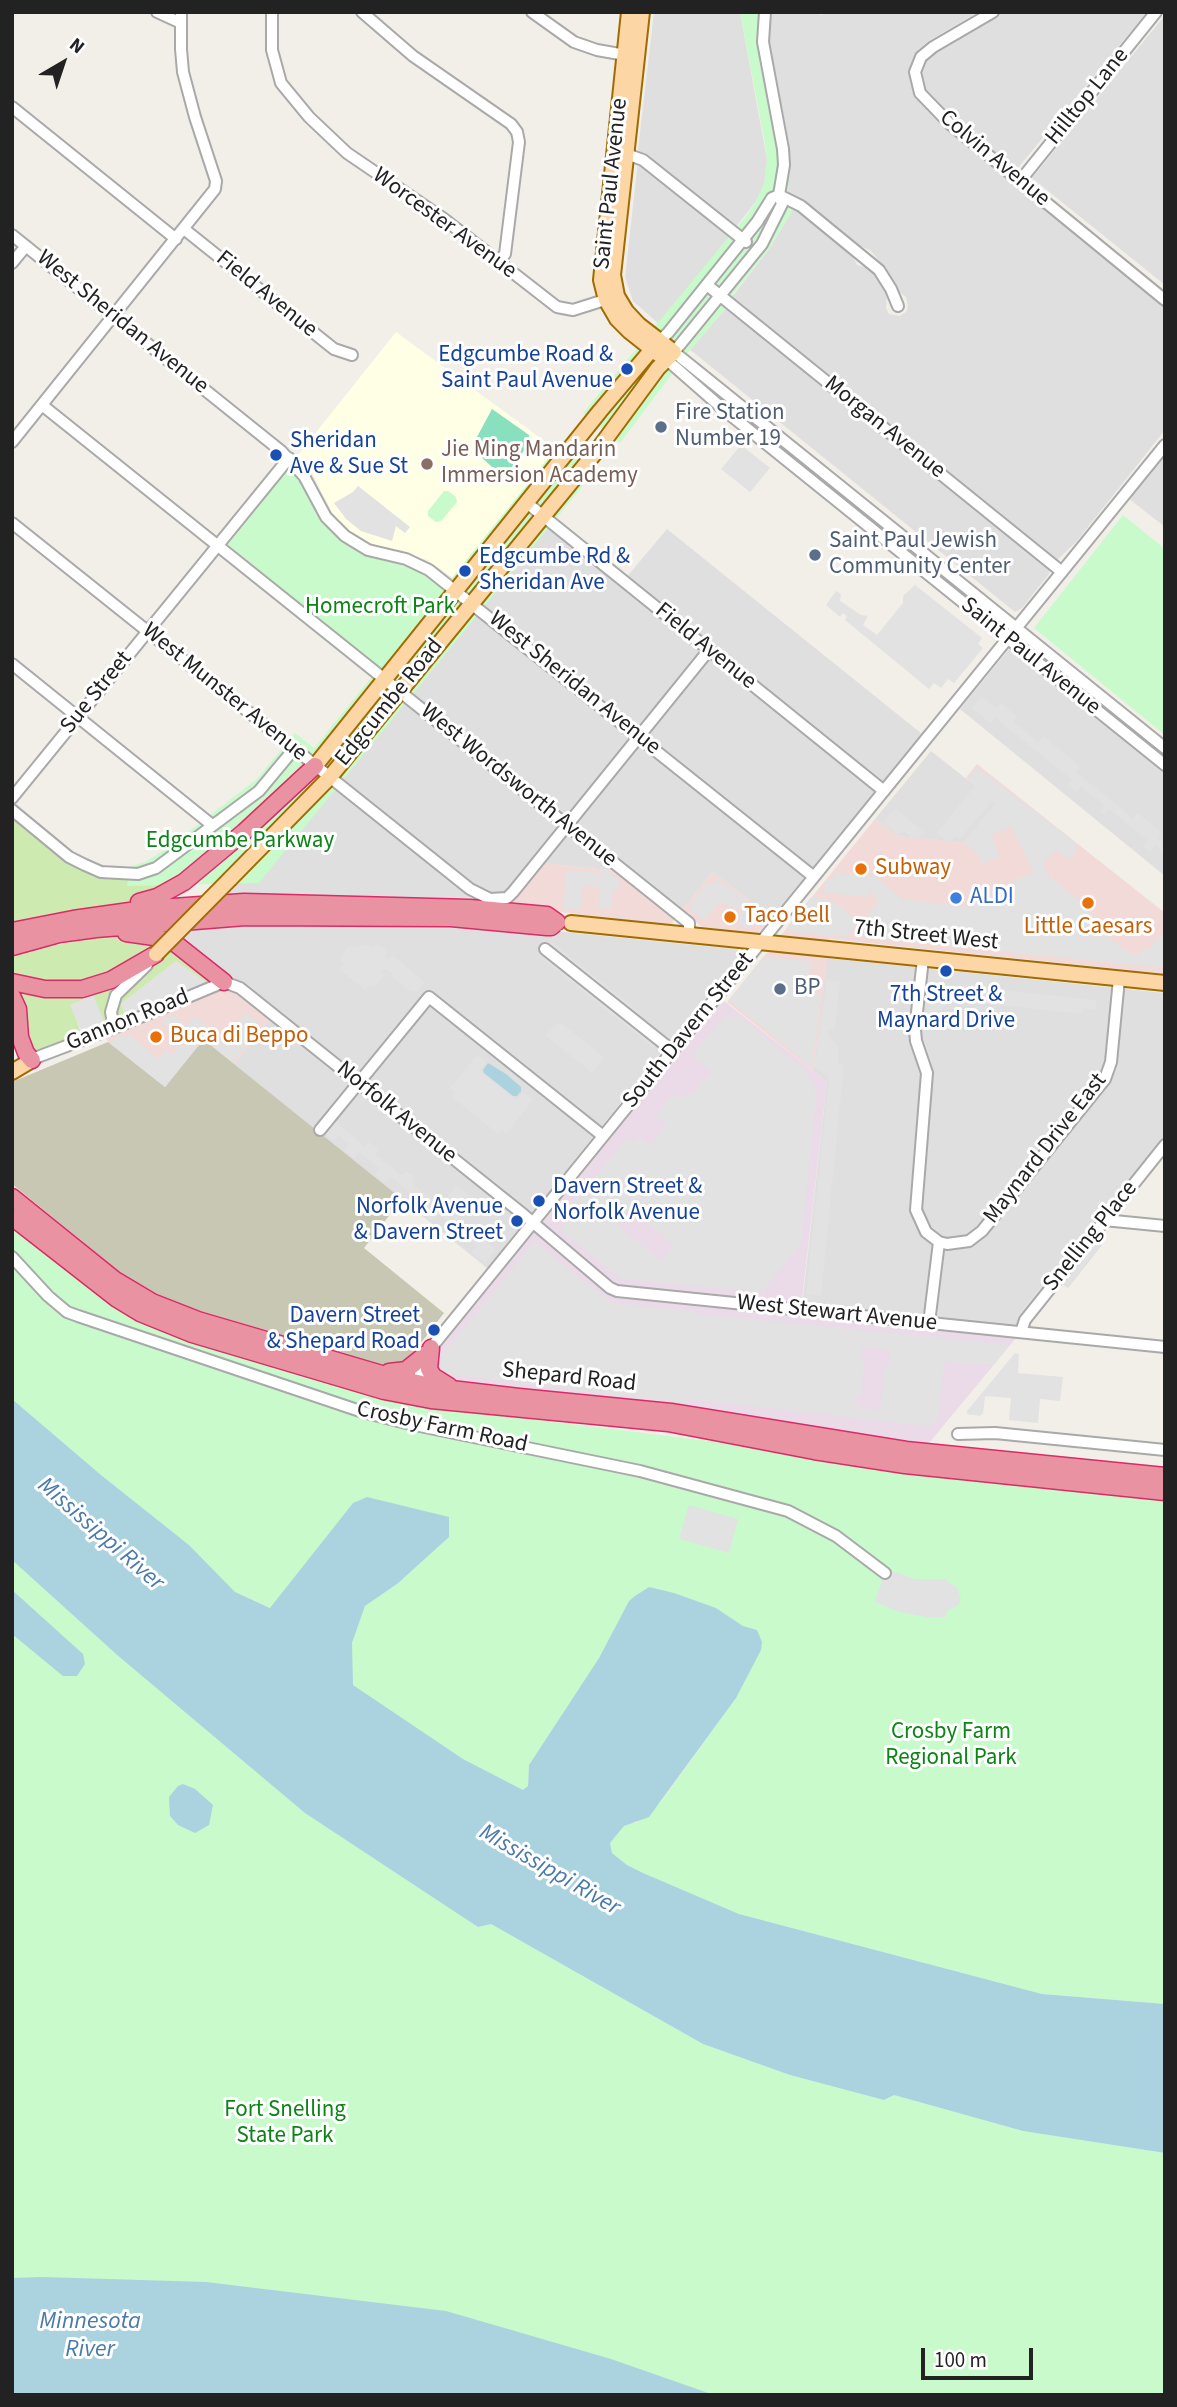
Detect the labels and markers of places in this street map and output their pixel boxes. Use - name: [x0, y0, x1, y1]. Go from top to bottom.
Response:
- place label: Edgcumbe Road & Saint Paul Avenue: [438, 342, 613, 396]
- marker: Edgcumbe Road & Saint Paul Avenue: [619, 361, 635, 377]
- place label: Fire Station Number 19: [675, 400, 785, 454]
- marker: Fire Station Number 19: [653, 419, 669, 435]
- place label: Sheridan Ave & Sue St: [290, 428, 408, 482]
- place label: Jie Ming Mandarin Immersion Academy: [441, 437, 638, 491]
- marker: Sheridan Ave & Sue St: [268, 447, 284, 463]
- marker: Jie Ming Mandarin Immersion Academy: [419, 456, 435, 472]
- place label: Saint Paul Jewish Community Center: [829, 528, 1011, 582]
- place label: Edgcumbe Rd & Sheridan Ave: [479, 544, 630, 598]
- marker: Saint Paul Jewish Community Center: [807, 547, 823, 563]
- marker: Edgcumbe Rd & Sheridan Ave: [457, 563, 473, 579]
- place label: Subway: [875, 855, 951, 883]
- marker: Subway: [853, 861, 869, 877]
- place label: ALDI: [970, 884, 1014, 912]
- marker: ALDI: [948, 890, 964, 906]
- marker: Little Caesars: [1080, 895, 1096, 911]
- place label: Taco Bell: [744, 903, 830, 931]
- marker: Taco Bell: [722, 909, 738, 925]
- place label: Little Caesars: [1024, 914, 1152, 942]
- marker: 7th Street & Maynard Drive: [938, 963, 954, 979]
- place label: BP: [794, 975, 821, 1003]
- marker: BP: [772, 981, 788, 997]
- place label: 7th Street & Maynard Drive: [877, 982, 1015, 1036]
- place label: Buca di Beppo: [170, 1023, 308, 1051]
- marker: Buca di Beppo: [148, 1029, 164, 1045]
- place label: Davern Street & Norfolk Avenue: [553, 1174, 702, 1228]
- marker: Davern Street & Norfolk Avenue: [531, 1193, 547, 1209]
- place label: Norfolk Avenue & Davern Street: [354, 1194, 503, 1248]
- marker: Norfolk Avenue & Davern Street: [509, 1213, 525, 1229]
- place label: Davern Street & Shepard Road: [267, 1303, 420, 1357]
- marker: Davern Street & Shepard Road: [426, 1322, 442, 1338]

